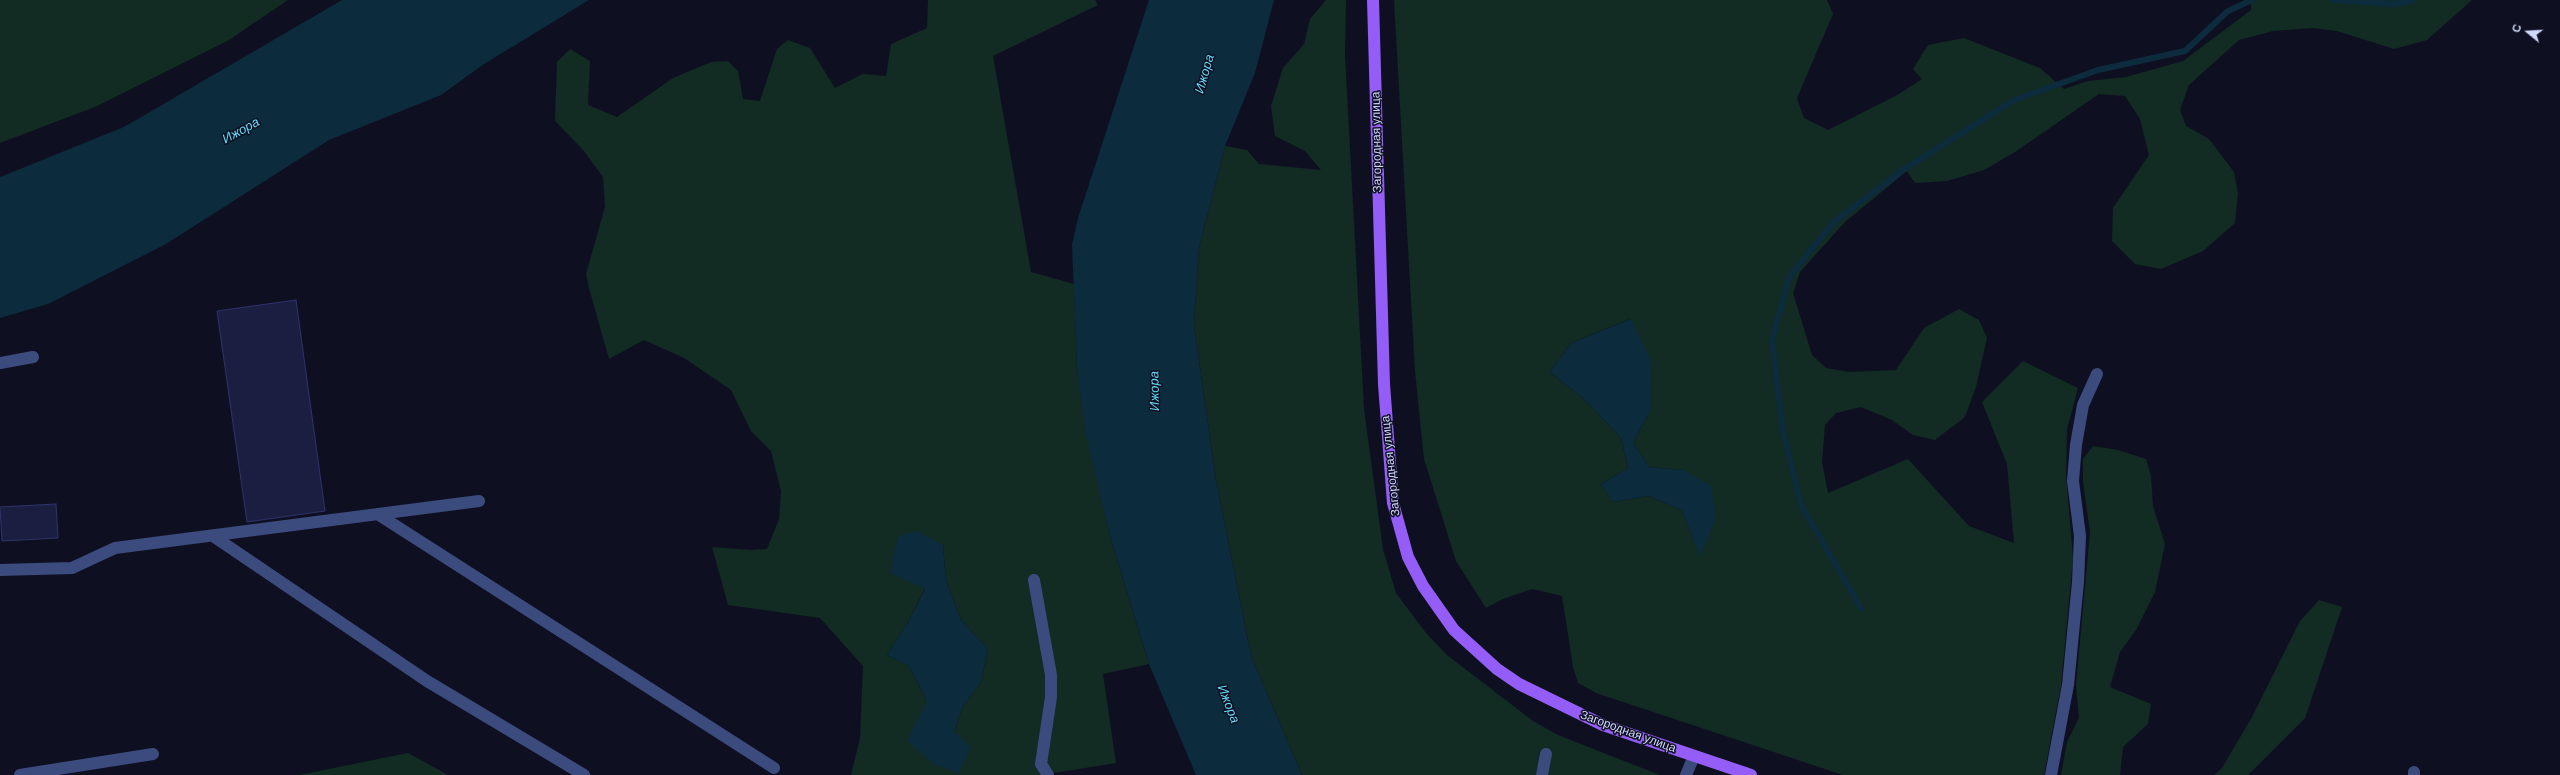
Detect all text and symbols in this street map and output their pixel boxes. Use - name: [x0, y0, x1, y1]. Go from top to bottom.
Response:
- north arrow: [2508, 12, 2548, 52]
- text: С: [2510, 23, 2524, 34]
- water label: Ижора: [1192, 53, 1218, 95]
- street label: Загородная улица: [1369, 91, 1385, 193]
- water label: Ижора: [220, 114, 262, 148]
- water label: Ижора: [1147, 371, 1163, 411]
- street label: Загородная улица: [1379, 415, 1403, 517]
- water label: Ижора: [1214, 683, 1242, 725]
- street label: Загородная улица: [1578, 708, 1678, 756]

